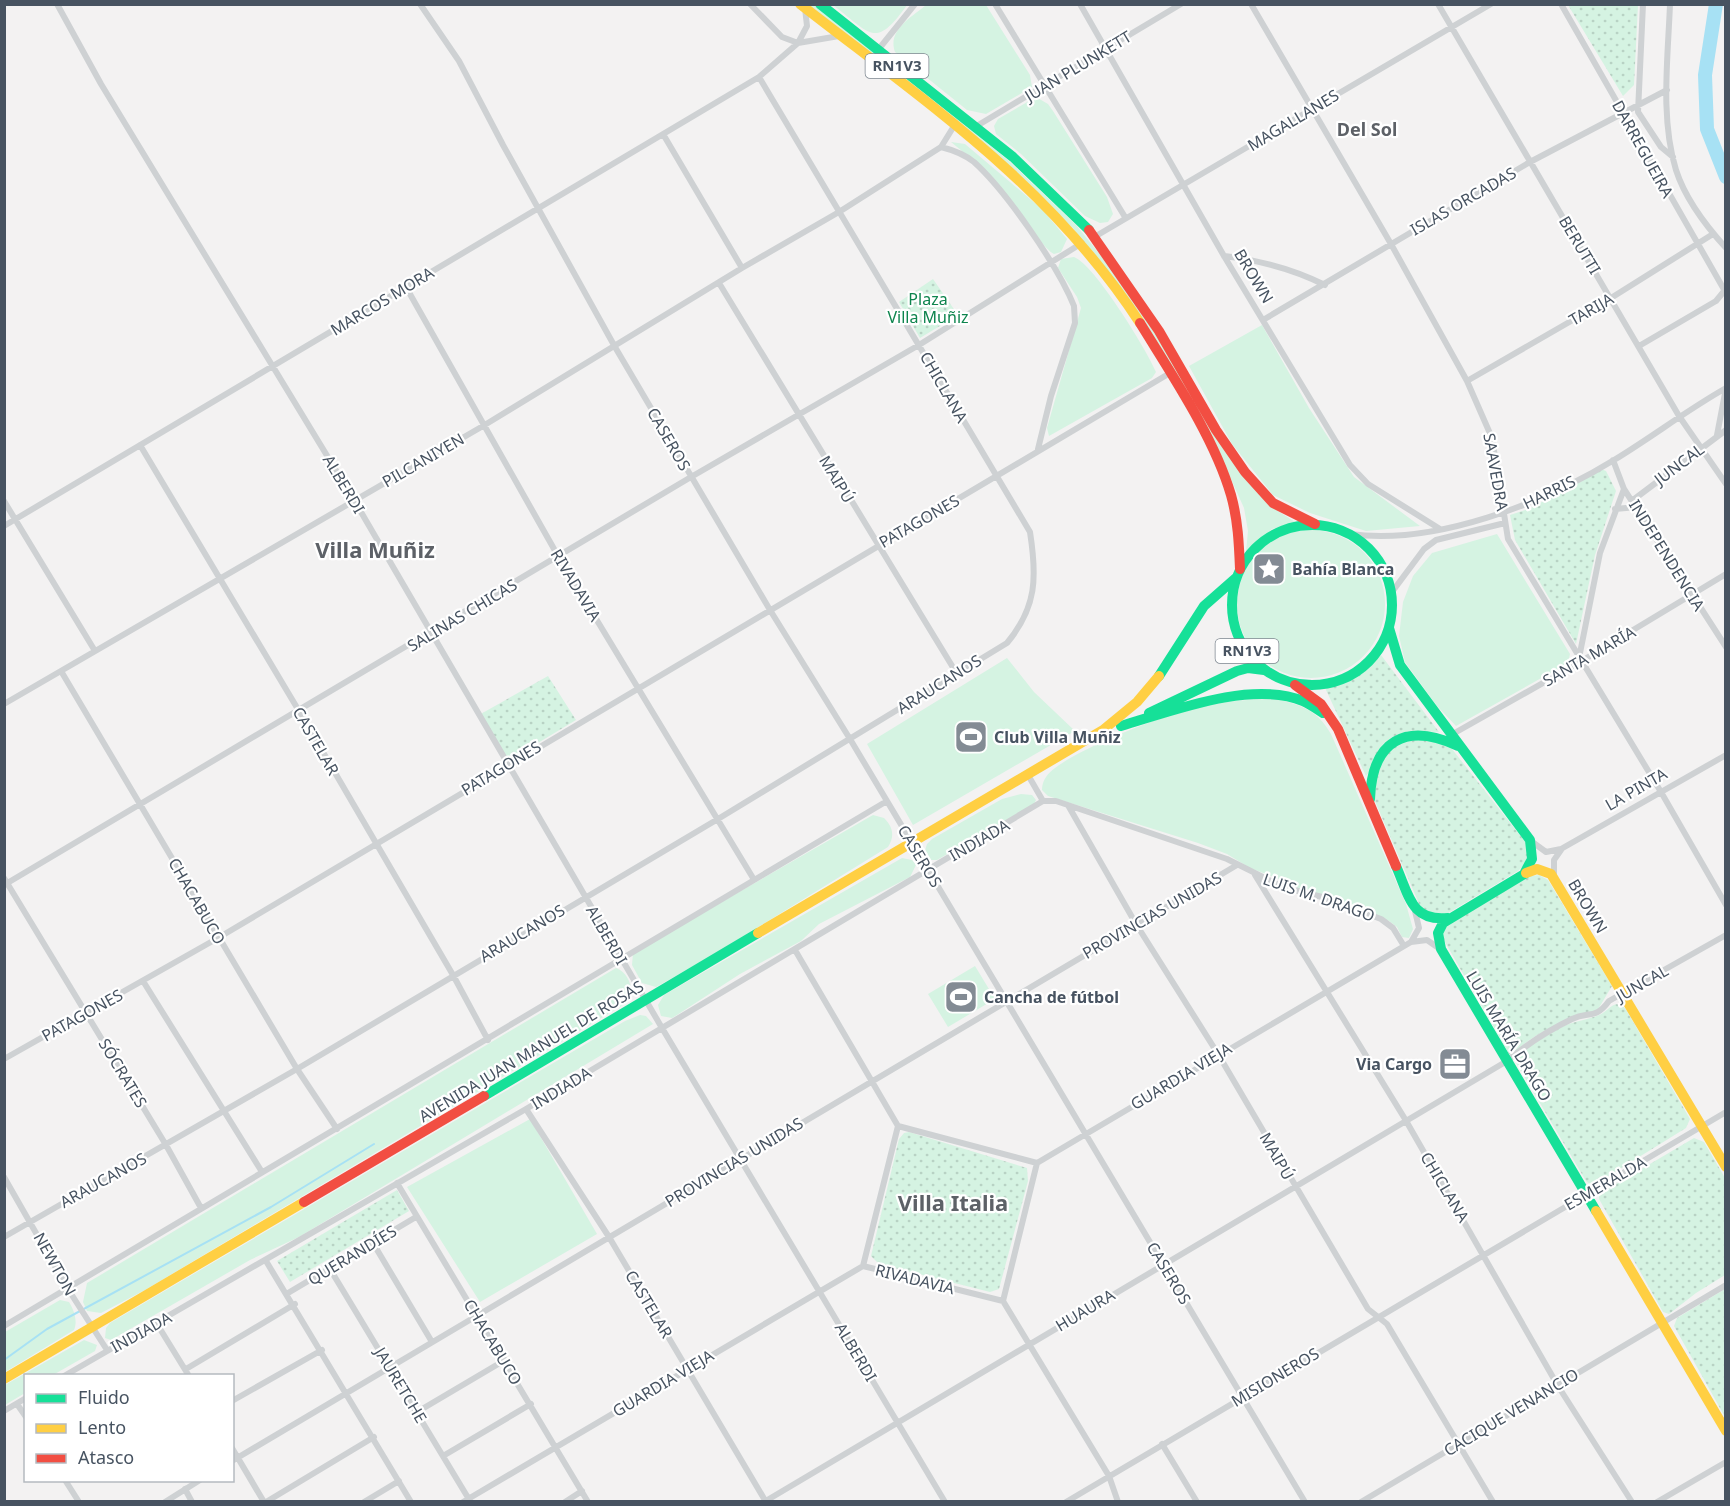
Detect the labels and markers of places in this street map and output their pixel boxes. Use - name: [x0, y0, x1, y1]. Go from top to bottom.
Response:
- place icon: Bahía Blanca: [1251, 551, 1287, 587]
- place label: Bahía Blanca: [1292, 558, 1394, 580]
- sports icon: Club Villa Muñiz: [953, 719, 989, 755]
- place label: Club Villa Muñiz: [994, 726, 1121, 748]
- sports icon: Cancha de fútbol: [943, 979, 979, 1015]
- place label: Cancha de fútbol: [984, 986, 1119, 1008]
- office icon: Via Cargo: [1437, 1046, 1473, 1082]
- place label: Via Cargo: [1356, 1053, 1432, 1075]

